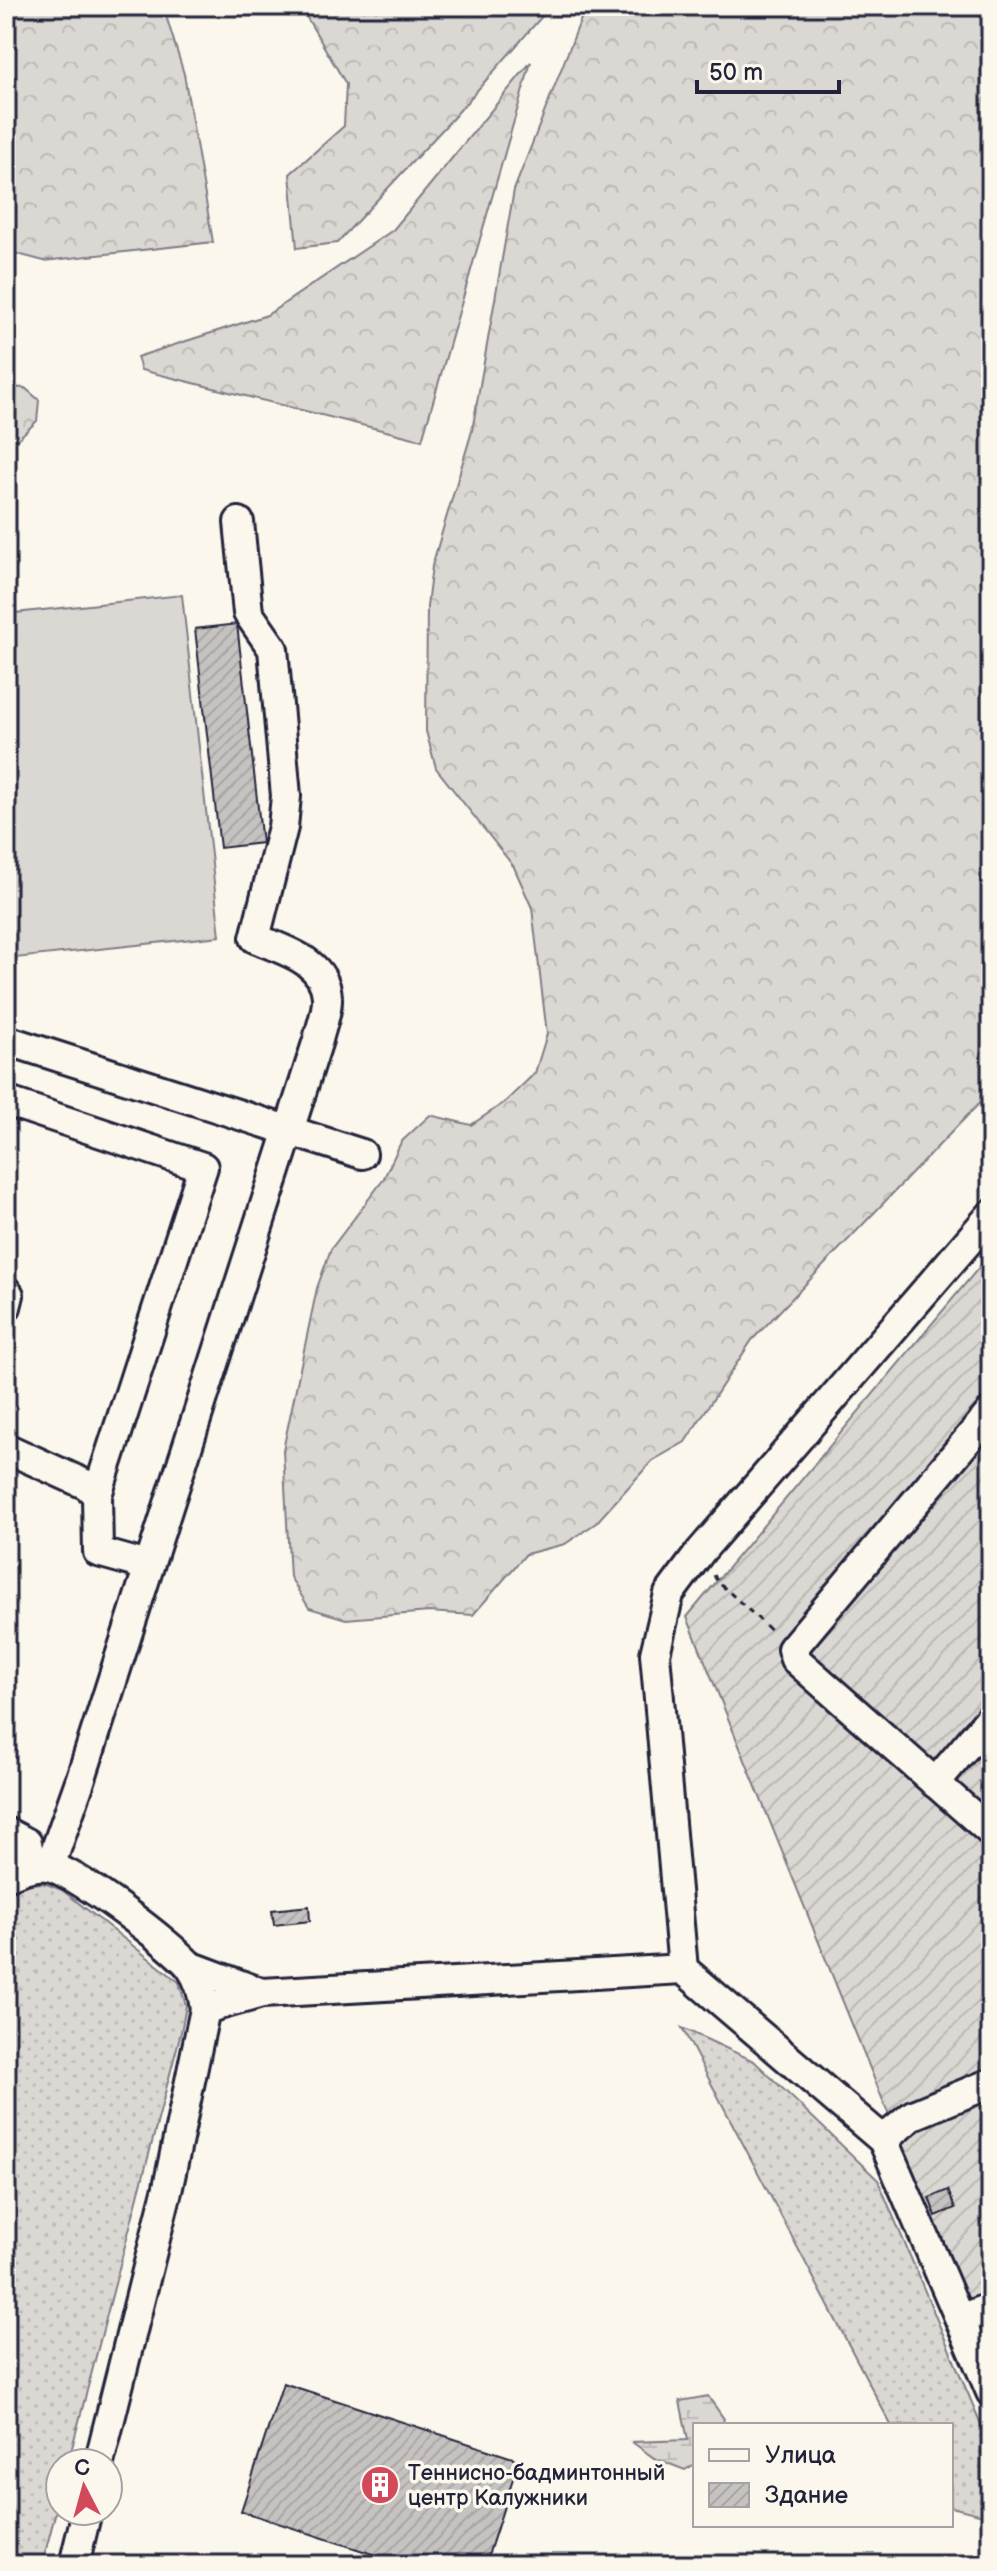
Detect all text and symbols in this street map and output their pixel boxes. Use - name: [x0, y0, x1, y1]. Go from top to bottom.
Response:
- scale bar: [697, 44, 839, 94]
- text: 50 m: [709, 58, 763, 87]
- legend: [693, 2423, 953, 2527]
- text: Улица: [765, 2441, 836, 2470]
- north arrow: [44, 2447, 124, 2527]
- text: С: [73, 2454, 91, 2483]
- place label: Теннисно-бадминтонный центр Калужники: [408, 2460, 665, 2512]
- building icon: Теннисно-бадминтонный центр Калужники: [359, 2464, 401, 2506]
- text: Здание: [765, 2481, 848, 2510]

